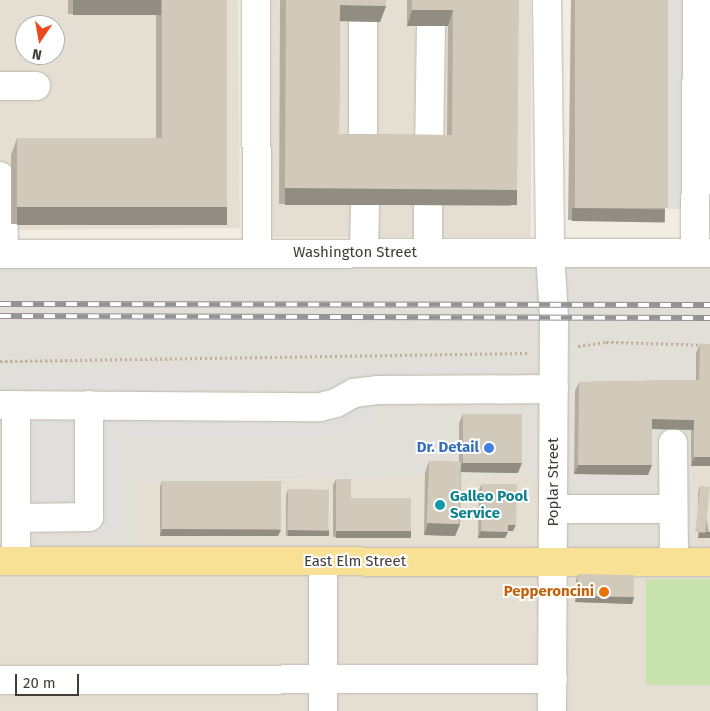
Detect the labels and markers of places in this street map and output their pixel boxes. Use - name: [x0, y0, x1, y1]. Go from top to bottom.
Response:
- place label: Dr. Detail: [417, 439, 479, 457]
- marker: Dr. Detail: [483, 442, 495, 454]
- place label: Galleo Pool Service: [450, 487, 528, 522]
- marker: Galleo Pool Service: [434, 499, 446, 511]
- place label: Pepperoncini: [504, 583, 594, 601]
- marker: Pepperoncini: [598, 586, 610, 598]

